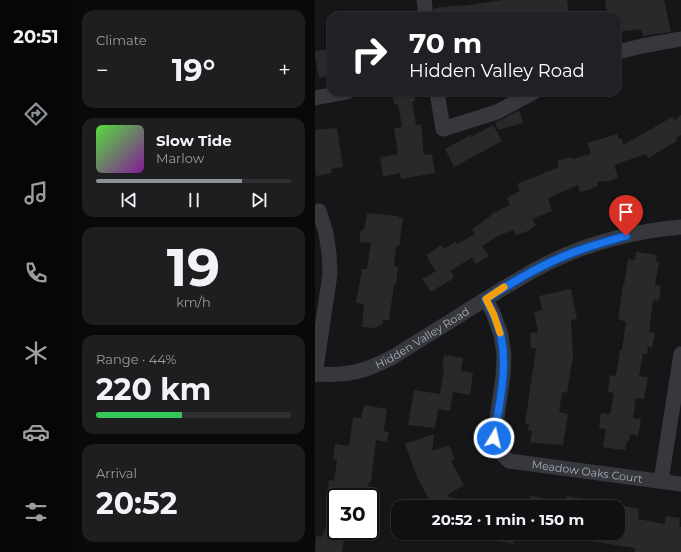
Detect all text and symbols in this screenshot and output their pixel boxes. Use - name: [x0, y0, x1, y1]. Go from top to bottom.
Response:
- text: 20:51: [13, 26, 59, 48]
- text: 70 m: [409, 26, 482, 60]
- icon: right: [343, 28, 395, 80]
- text: Climate: [96, 32, 147, 48]
- text: 19°: [172, 52, 215, 89]
- text: −: [96, 57, 109, 84]
- text: +: [278, 57, 291, 84]
- text: Hidden Valley Road: [409, 60, 585, 82]
- icon: directions: [22, 100, 50, 128]
- text: Slow Tide: [156, 131, 232, 150]
- text: Marlow: [156, 150, 204, 166]
- icon: music: [22, 179, 50, 207]
- icon: previous: [118, 189, 140, 211]
- icon: pause: [183, 189, 205, 211]
- icon: next: [248, 189, 270, 211]
- pin: [609, 195, 643, 236]
- icon: arrive: [615, 201, 637, 223]
- text: 19: [167, 236, 220, 299]
- icon: phone: [22, 259, 50, 287]
- text: km/h: [176, 294, 211, 310]
- street label: Hidden Valley Road: [373, 304, 472, 372]
- icon: climate: [22, 339, 50, 367]
- text: Range · 44%: [96, 351, 176, 367]
- text: 220 km: [96, 371, 211, 408]
- position arrow: [473, 417, 515, 459]
- icon: car: [22, 418, 50, 446]
- street label: Meadow Oaks Court: [531, 457, 644, 486]
- text: Arrival: [96, 465, 137, 481]
- text: 20:52: [96, 485, 177, 522]
- speed limit sign: 30: [327, 488, 379, 540]
- icon: filters: [22, 498, 50, 526]
- text: 20:52 · 1 min · 150 m: [432, 510, 584, 529]

